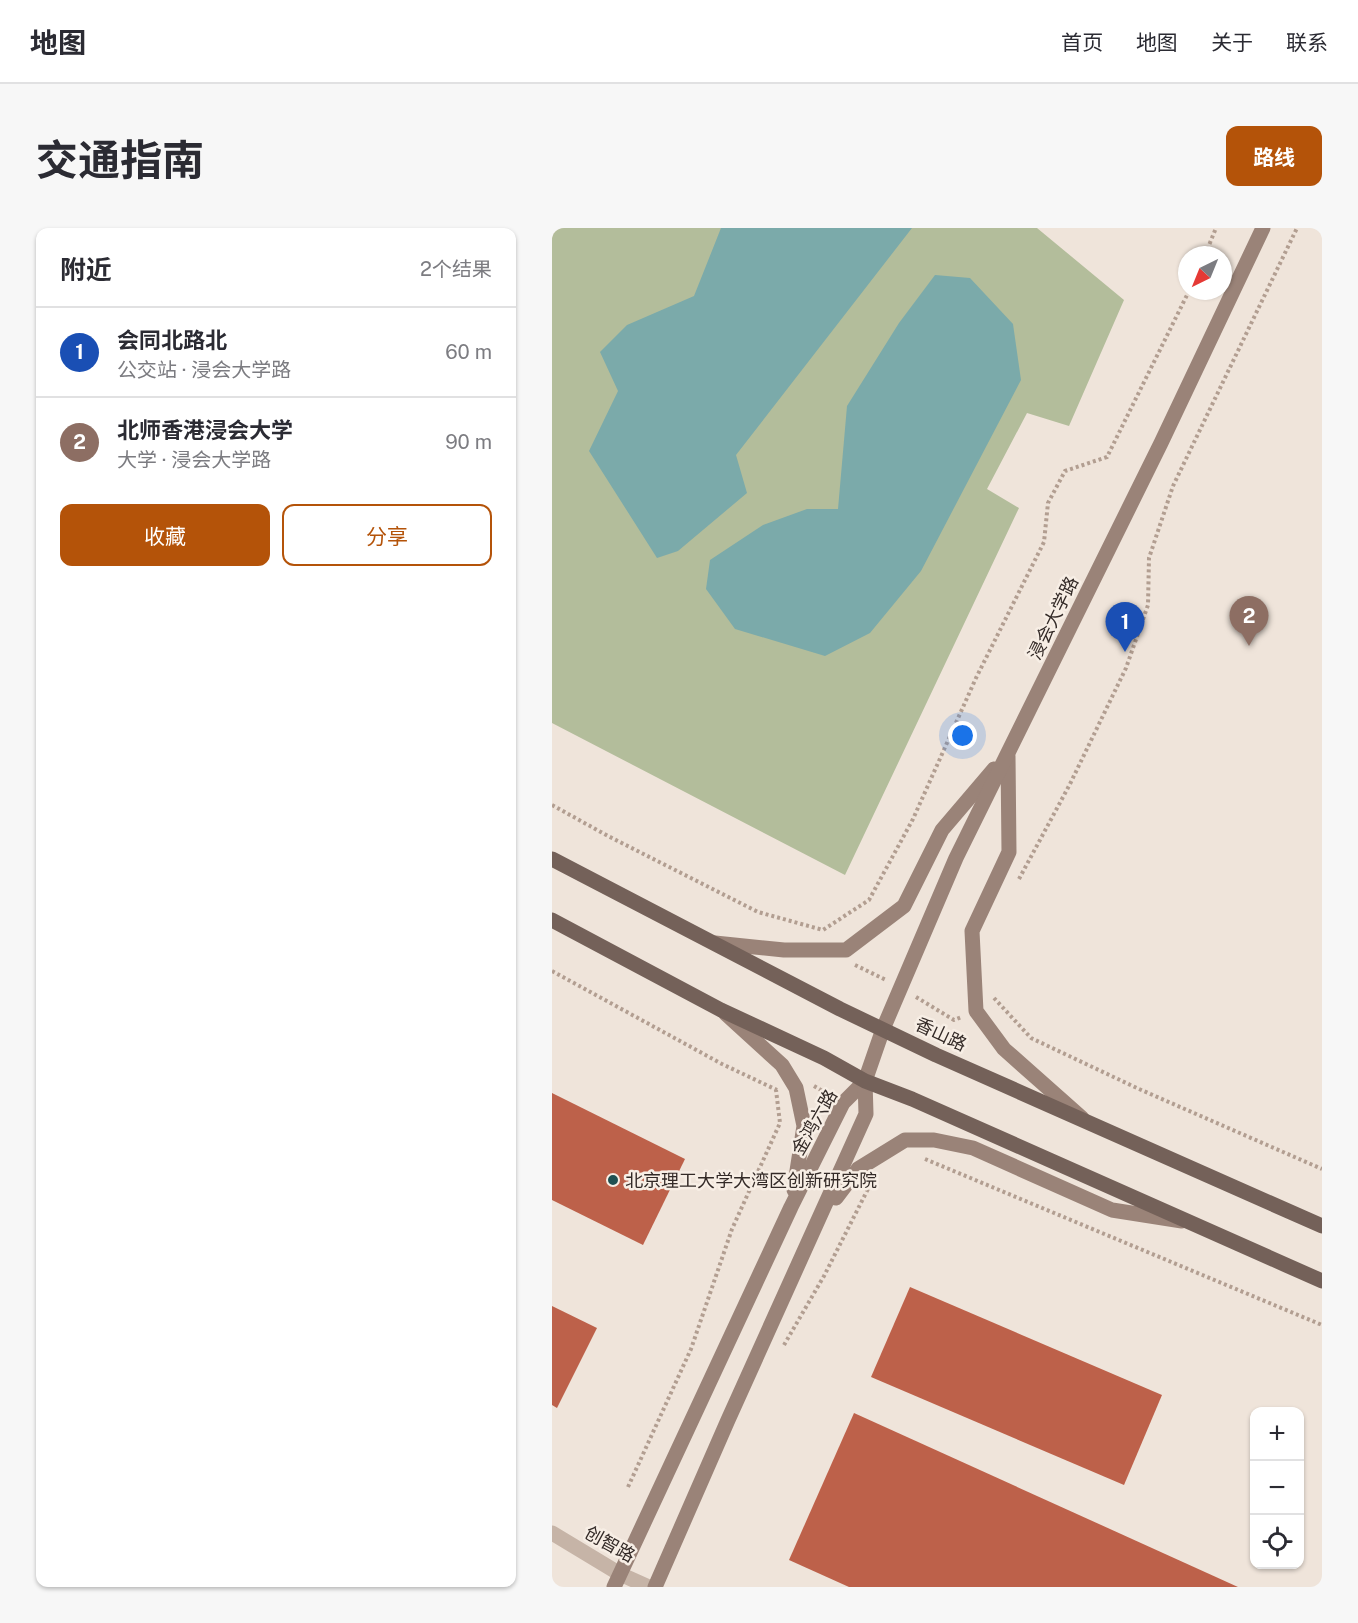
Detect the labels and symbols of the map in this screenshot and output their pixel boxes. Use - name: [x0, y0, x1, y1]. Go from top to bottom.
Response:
- north arrow: [1178, 246, 1232, 300]
- street label: 浸会大学路: [1024, 573, 1082, 663]
- pin: 2: [1230, 596, 1268, 646]
- pin: 1: [1106, 602, 1144, 652]
- your location: [948, 721, 977, 750]
- street label: 香山路: [912, 1013, 970, 1055]
- street label: 金鸿六路: [787, 1086, 841, 1158]
- place label: 北京理工大学大湾区创新研究院: [625, 1170, 877, 1191]
- marker: 北京理工大学大湾区创新研究院: [606, 1173, 620, 1187]
- street label: 创智路: [581, 1522, 639, 1566]

